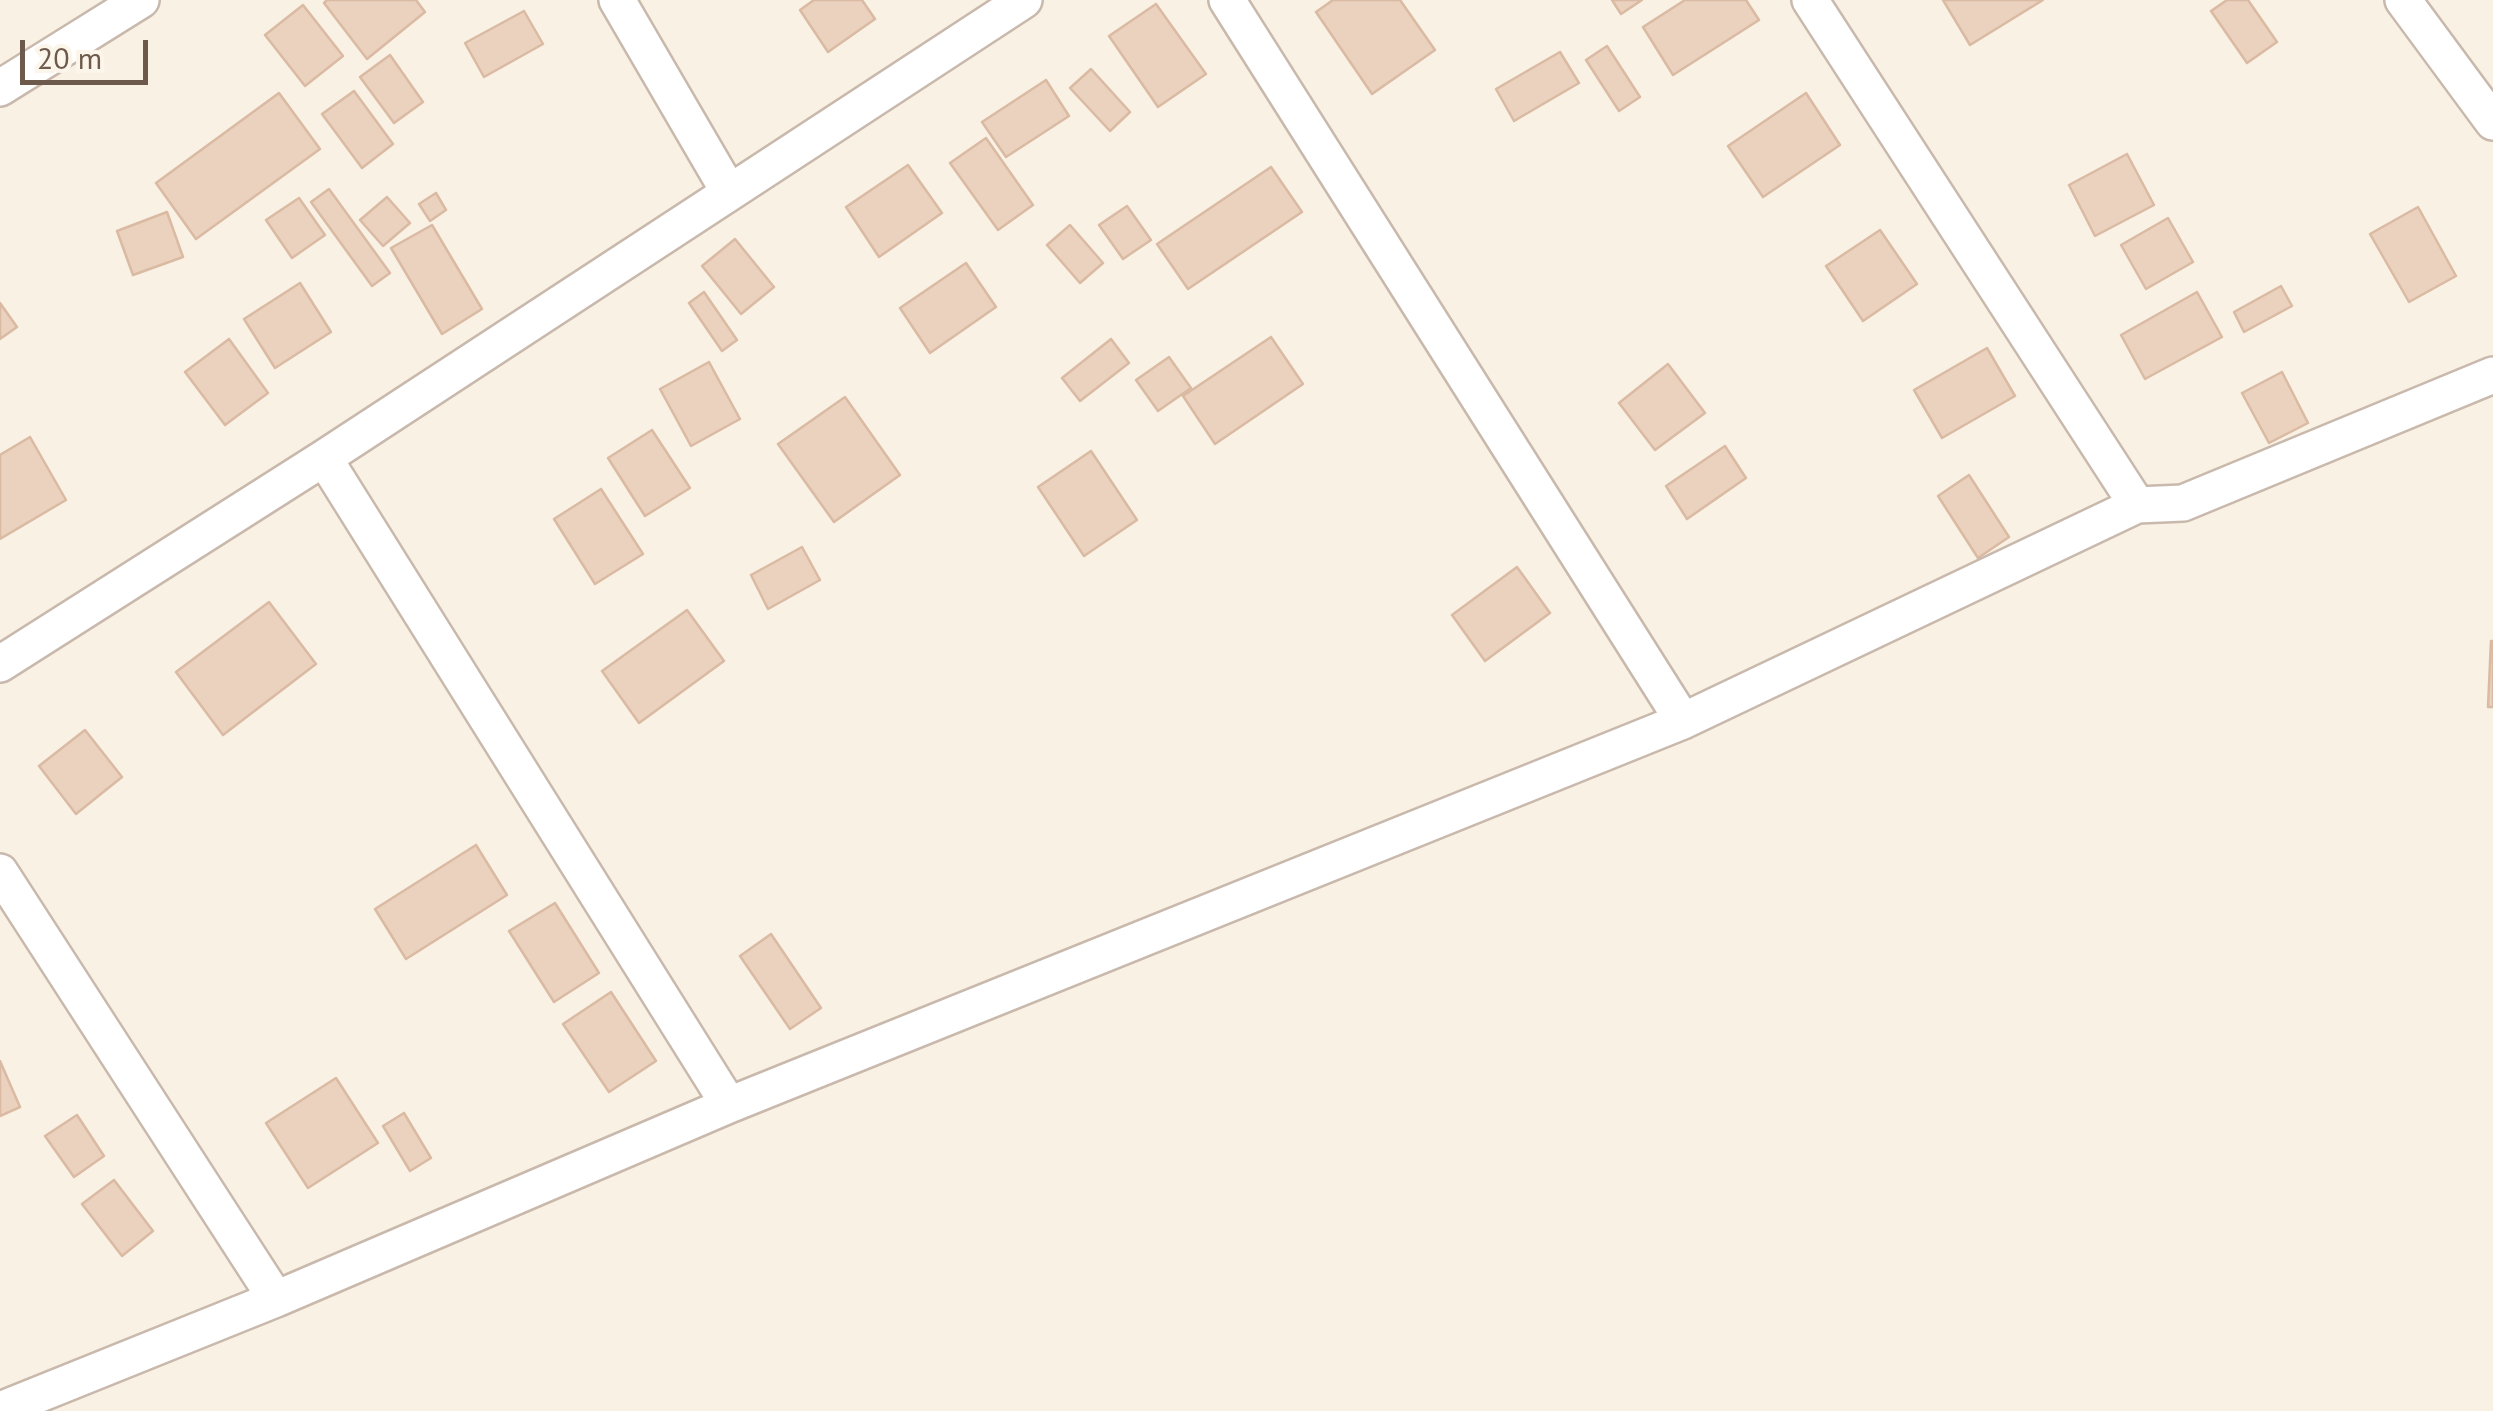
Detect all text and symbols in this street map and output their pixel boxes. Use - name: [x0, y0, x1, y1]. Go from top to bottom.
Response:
- scale bar: [25, 20, 152, 82]
- text: 20 m: [37, 38, 102, 77]

